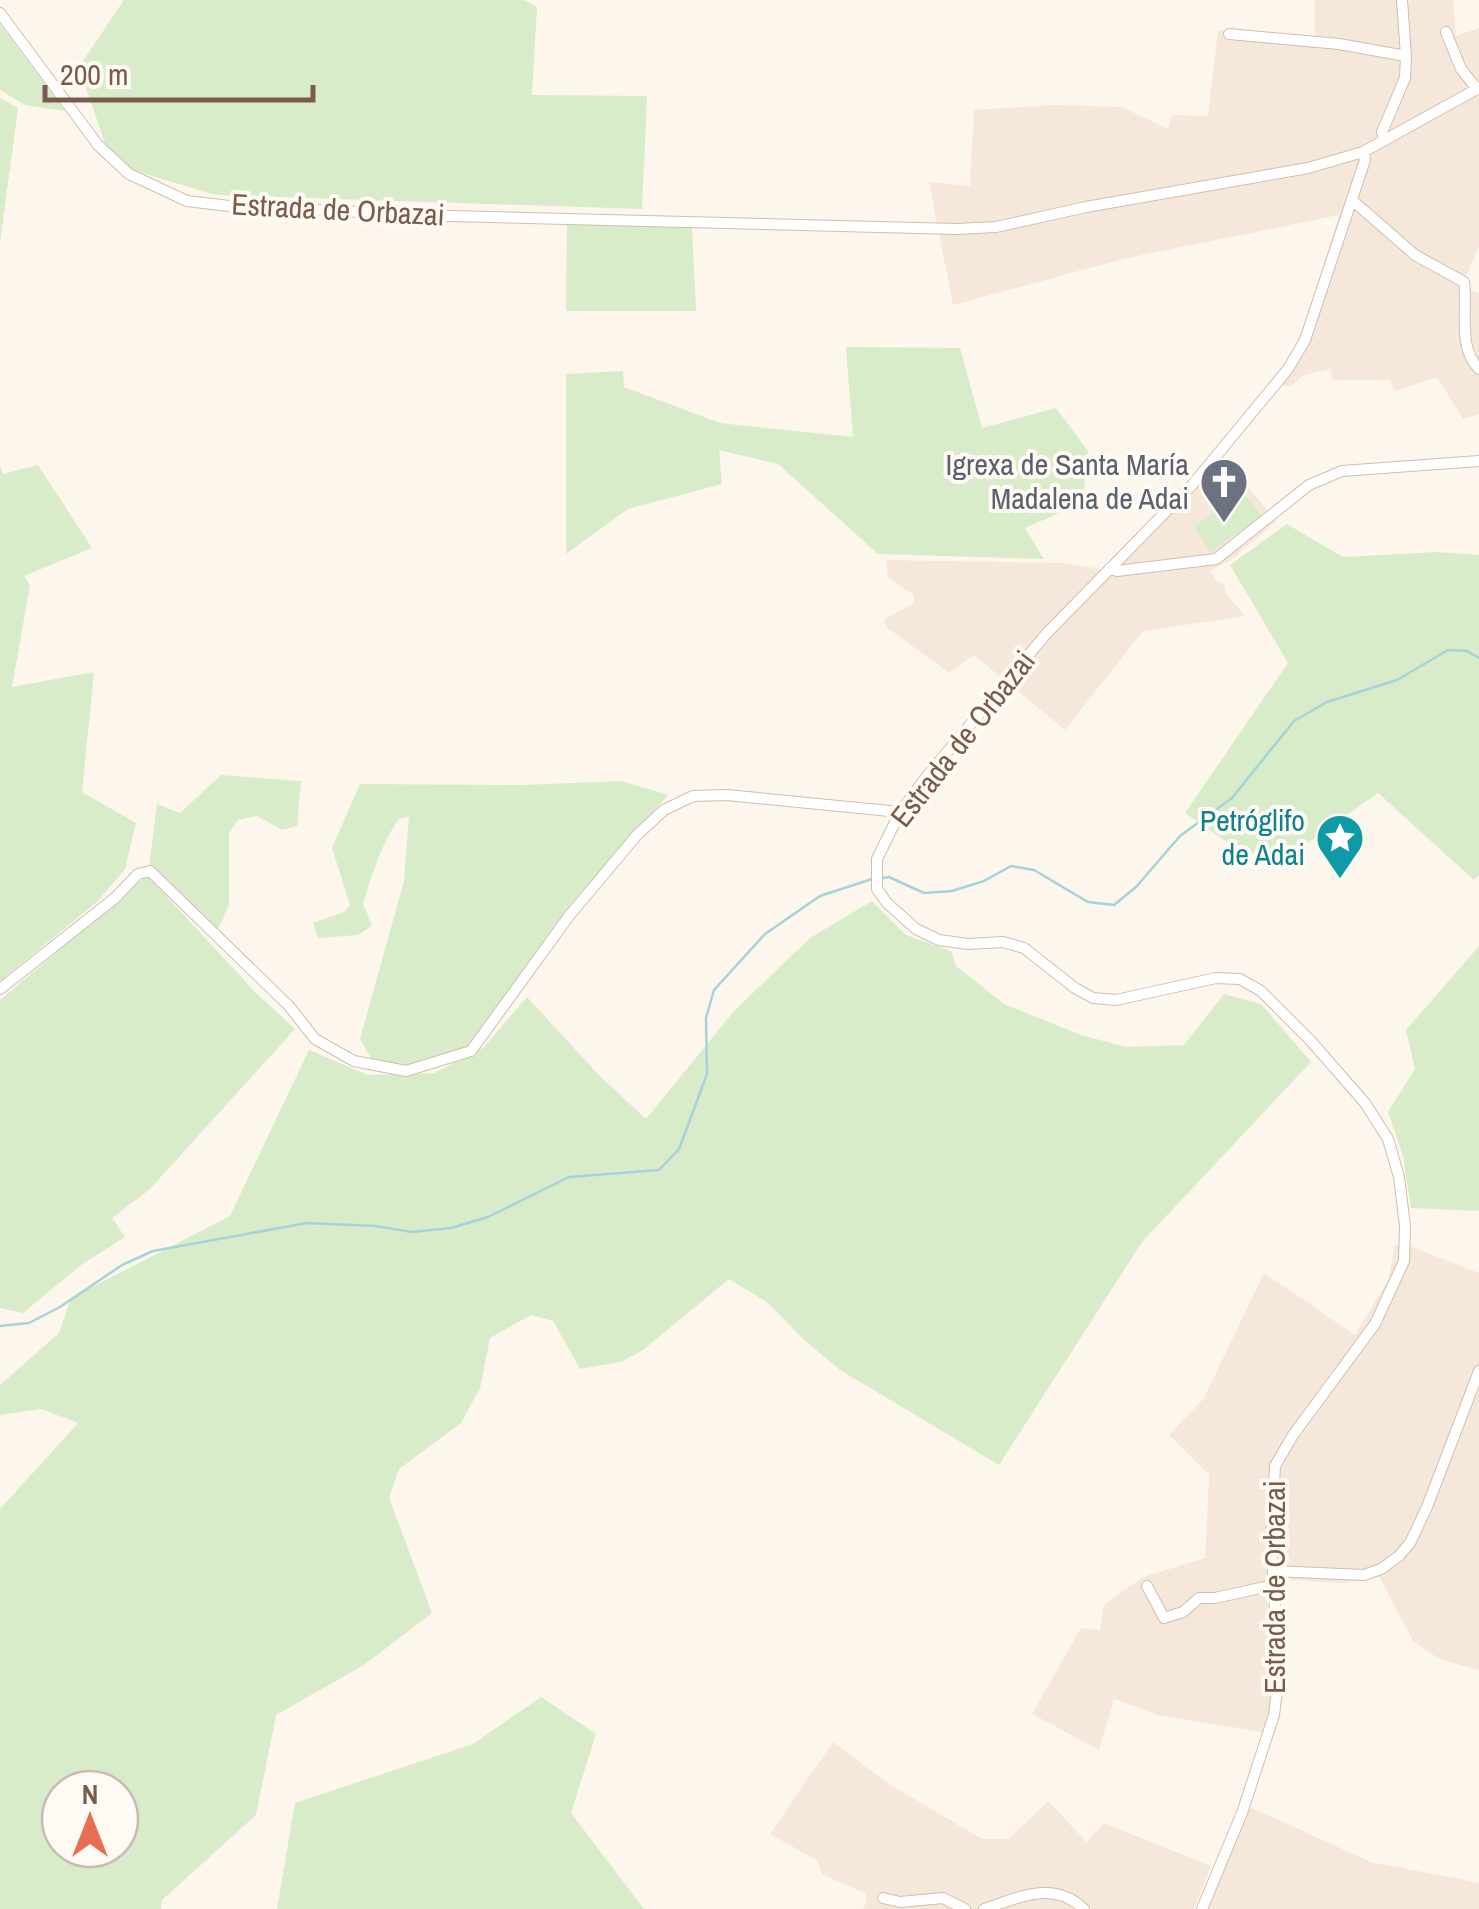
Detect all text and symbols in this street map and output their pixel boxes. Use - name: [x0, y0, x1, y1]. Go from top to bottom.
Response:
- scale bar: [45, 40, 312, 102]
- text: 200 m: [60, 54, 128, 94]
- street label: Estrada de Orbazai: [230, 183, 446, 235]
- place label: Igrexa de Santa María Madalena de Adai: [946, 444, 1189, 518]
- church icon: Igrexa de Santa María Madalena de Adai: [1198, 456, 1250, 524]
- street label: Estrada de Orbazai: [881, 642, 1044, 835]
- place label: Petróglifo de Adai: [1200, 800, 1305, 874]
- place icon: Petróglifo de Adai: [1314, 812, 1366, 880]
- street label: Estrada de Orbazai: [1254, 1480, 1294, 1694]
- north arrow: [40, 1769, 140, 1869]
- text: N: [82, 1775, 98, 1813]

